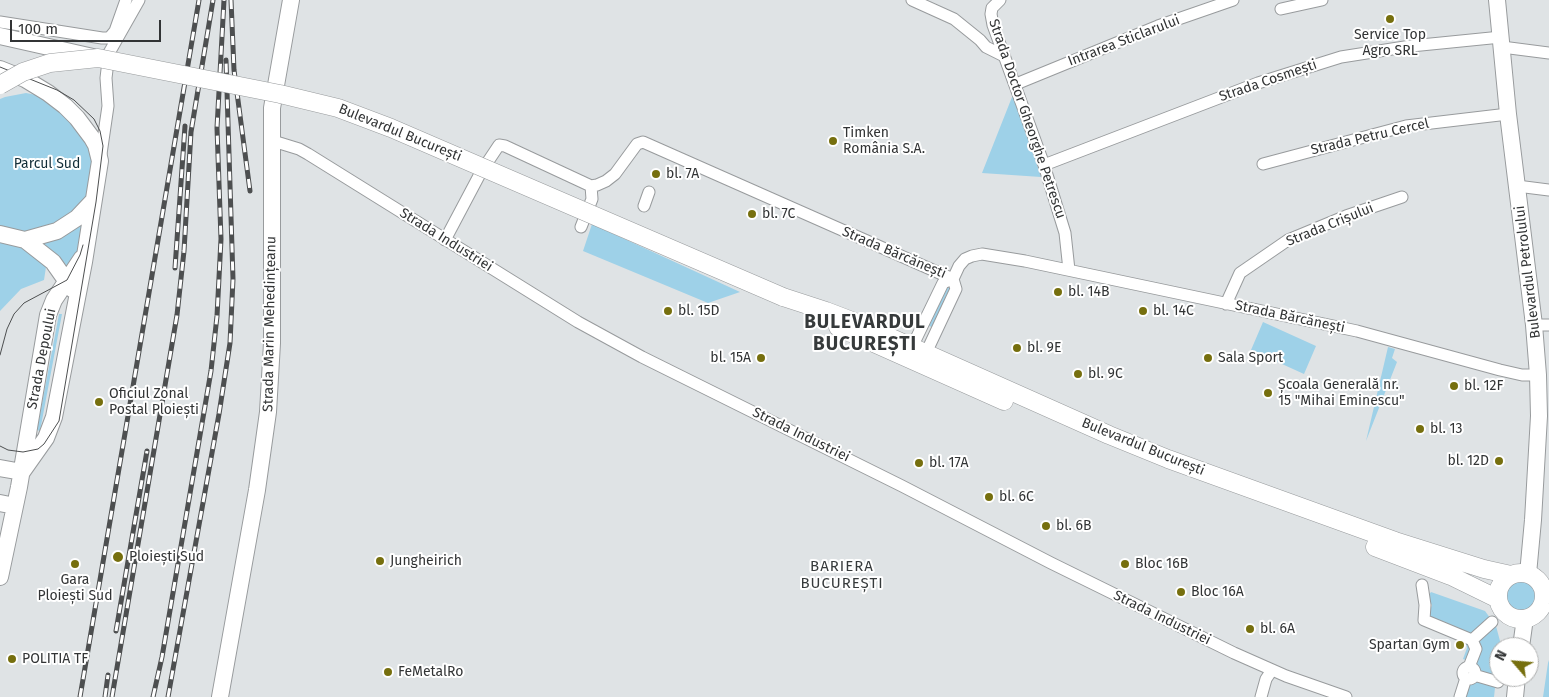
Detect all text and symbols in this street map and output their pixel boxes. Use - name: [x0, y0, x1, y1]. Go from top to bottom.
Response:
- scale bar: [12, 10, 164, 42]
- street label: Intrarea Sticlarului: [1066, 12, 1182, 70]
- marker: Service Top Agro SRL: [1384, 13, 1396, 25]
- street label: Strada Doctor Gheorghe Petrescu: [985, 17, 1069, 221]
- text: 100 m: [18, 20, 58, 38]
- place label: Service Top Agro SRL: [1354, 27, 1426, 59]
- street label: Strada Cosmești: [1217, 56, 1319, 106]
- street label: Bulevardul București: [336, 101, 464, 165]
- street label: Strada Petru Cercel: [1309, 115, 1431, 159]
- place label: Timken România S.A.: [843, 125, 925, 158]
- marker: Timken România S.A.: [827, 135, 839, 147]
- park label: Parcul Sud: [14, 156, 80, 172]
- place label: bl. 7A: [666, 166, 699, 182]
- marker: bl. 7A: [650, 168, 662, 180]
- street label: Strada Crișului: [1284, 200, 1376, 250]
- street label: Strada Industriei: [396, 205, 496, 275]
- street label: Bulevardul Petrolului: [1512, 205, 1544, 339]
- place label: bl. 7C: [762, 206, 795, 222]
- marker: bl. 7C: [746, 208, 758, 220]
- street label: Strada Bărcănești: [839, 223, 949, 283]
- street label: Strada Marin Mehedințeanu: [260, 236, 280, 412]
- place label: bl. 14B: [1068, 284, 1110, 300]
- marker: bl. 14B: [1052, 286, 1064, 298]
- street label: Strada Bărcănești: [1234, 297, 1346, 337]
- place label: bl. 15D: [678, 303, 720, 319]
- place label: bl. 14C: [1153, 303, 1194, 319]
- marker: bl. 15D: [662, 305, 674, 317]
- marker: bl. 14C: [1137, 305, 1149, 317]
- street label: Strada Depoului: [24, 307, 60, 411]
- district label: BULEVARDUL BUCUREȘTI: [803, 312, 927, 356]
- place label: bl. 9E: [1027, 340, 1061, 356]
- marker: bl. 9E: [1011, 342, 1023, 354]
- place label: bl. 15A: [710, 350, 751, 366]
- place label: Sala Sport: [1218, 350, 1283, 366]
- marker: bl. 15A: [755, 352, 767, 364]
- marker: Sala Sport: [1202, 352, 1214, 364]
- place label: bl. 9C: [1088, 366, 1123, 382]
- marker: bl. 9C: [1072, 368, 1084, 380]
- place label: Școala Generală nr. 15 "Mihai Eminescu": [1278, 377, 1405, 410]
- place label: bl. 12F: [1464, 378, 1503, 394]
- marker: bl. 12F: [1448, 380, 1460, 392]
- place label: Oficiul Zonal Postal Ploiești: [109, 386, 199, 418]
- marker: Școala Generală nr. 15 "Mihai Eminescu": [1262, 387, 1274, 399]
- marker: Oficiul Zonal Postal Ploiești: [93, 396, 105, 408]
- street label: Strada Industriei: [750, 404, 852, 466]
- street label: Bulevardul București: [1079, 415, 1207, 479]
- place label: bl. 13: [1430, 421, 1463, 437]
- marker: bl. 13: [1414, 423, 1426, 435]
- place label: bl. 12D: [1447, 453, 1489, 469]
- place label: bl. 17A: [929, 455, 968, 471]
- marker: bl. 12D: [1493, 455, 1505, 467]
- marker: bl. 17A: [913, 457, 925, 469]
- place label: bl. 6C: [999, 489, 1034, 505]
- marker: bl. 6C: [983, 491, 995, 503]
- place label: bl. 6B: [1056, 518, 1092, 534]
- marker: bl. 6B: [1040, 520, 1052, 532]
- place label: Ploiești Sud: [129, 549, 204, 565]
- marker: Ploiești Sud: [111, 550, 125, 564]
- place label: Jungheirich: [390, 553, 462, 569]
- marker: Jungheirich: [374, 555, 386, 567]
- place label: Bloc 16B: [1135, 556, 1188, 572]
- marker: Gara Ploiești Sud: [69, 558, 81, 570]
- district label: BARIERA BUCUREȘTI: [799, 558, 885, 593]
- marker: Bloc 16B: [1119, 558, 1131, 570]
- place label: Gara Ploiești Sud: [37, 572, 113, 604]
- place label: Bloc 16A: [1191, 584, 1244, 600]
- marker: Bloc 16A: [1175, 586, 1187, 598]
- street label: Strada Industriei: [1111, 587, 1213, 649]
- place label: bl. 6A: [1260, 621, 1295, 637]
- marker: bl. 6A: [1244, 623, 1256, 635]
- place label: Spartan Gym: [1369, 637, 1450, 653]
- north arrow: [1489, 637, 1539, 687]
- marker: Spartan Gym: [1454, 639, 1466, 651]
- text: N: [1491, 647, 1511, 663]
- place label: POLITIA TF: [22, 651, 88, 667]
- marker: POLITIA TF: [6, 653, 18, 665]
- place label: FeMetalRo: [398, 664, 464, 680]
- marker: FeMetalRo: [382, 666, 394, 678]

